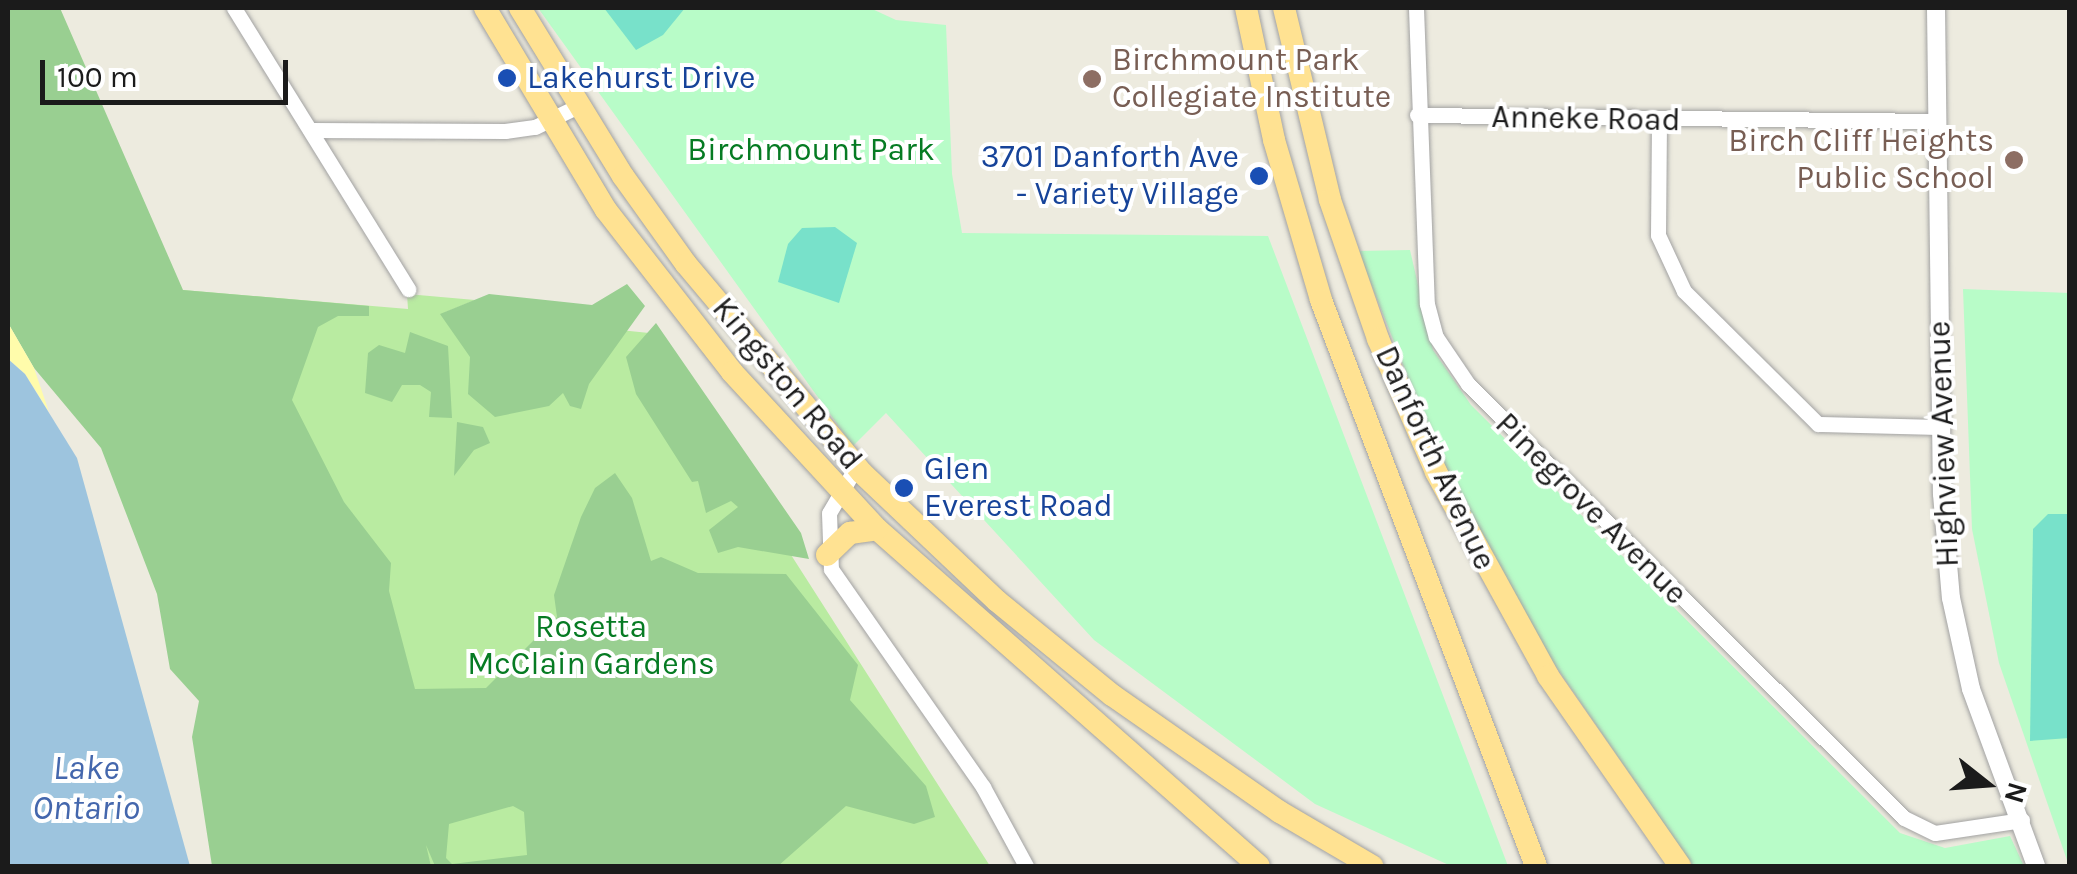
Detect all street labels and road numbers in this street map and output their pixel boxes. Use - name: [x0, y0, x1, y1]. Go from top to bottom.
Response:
- street label: Anneke Road: [1491, 98, 1681, 140]
- street label: Kingston Road: [704, 290, 870, 478]
- street label: Highview Avenue: [1921, 320, 1967, 568]
- street label: Danforth Avenue: [1366, 340, 1504, 576]
- street label: Pinegrove Avenue: [1487, 405, 1695, 613]

